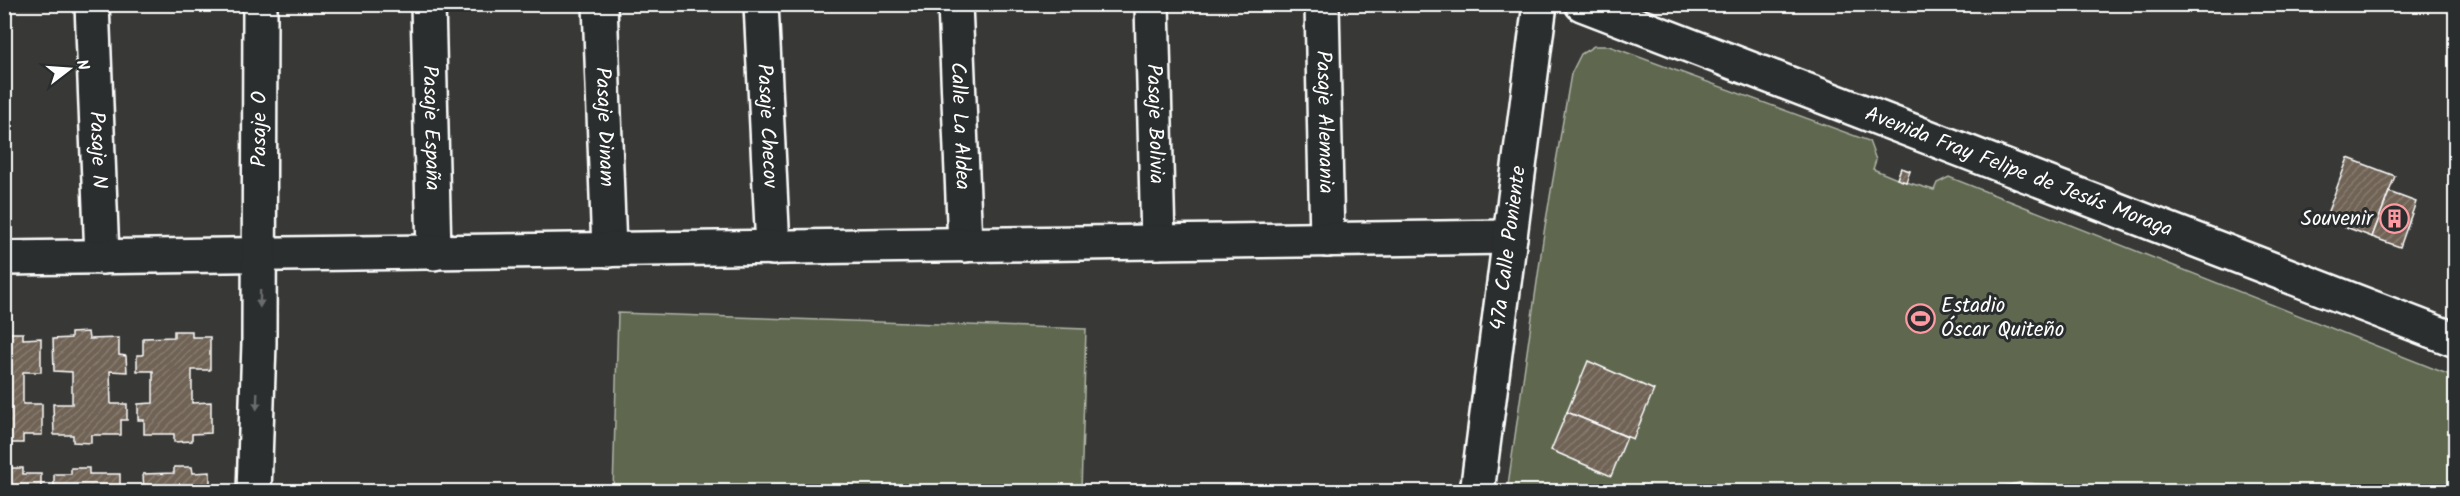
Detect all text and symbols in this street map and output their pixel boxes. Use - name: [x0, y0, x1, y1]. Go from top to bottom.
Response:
- north arrow: [39, 39, 99, 99]
- street label: Pasaje Alemania: [1306, 50, 1343, 194]
- text: N: [68, 57, 95, 74]
- street label: Calle La Aldea: [941, 61, 979, 191]
- street label: Pasaje Checov: [747, 63, 787, 189]
- street label: Pasaje Bolivia: [1137, 64, 1173, 184]
- street label: Pasaje España: [413, 65, 449, 191]
- street label: Pasaje Dinam: [586, 67, 623, 187]
- street label: Pasaje O: [243, 91, 276, 167]
- street label: Avenida Fray Felipe de Jesús Moraga: [1860, 98, 2178, 246]
- street label: Pasaje N: [80, 111, 116, 189]
- street label: 47a Calle Poniente: [1482, 163, 1536, 332]
- place label: Souvenir: [2301, 203, 2374, 236]
- building icon: Souvenir: [2378, 203, 2410, 235]
- one-way arrow: [255, 289, 265, 308]
- place label: Estadio Óscar Quiteño: [1941, 290, 2064, 347]
- sports icon: Estadio Óscar Quiteño: [1904, 302, 1936, 334]
- one-way arrow: [253, 392, 262, 411]

